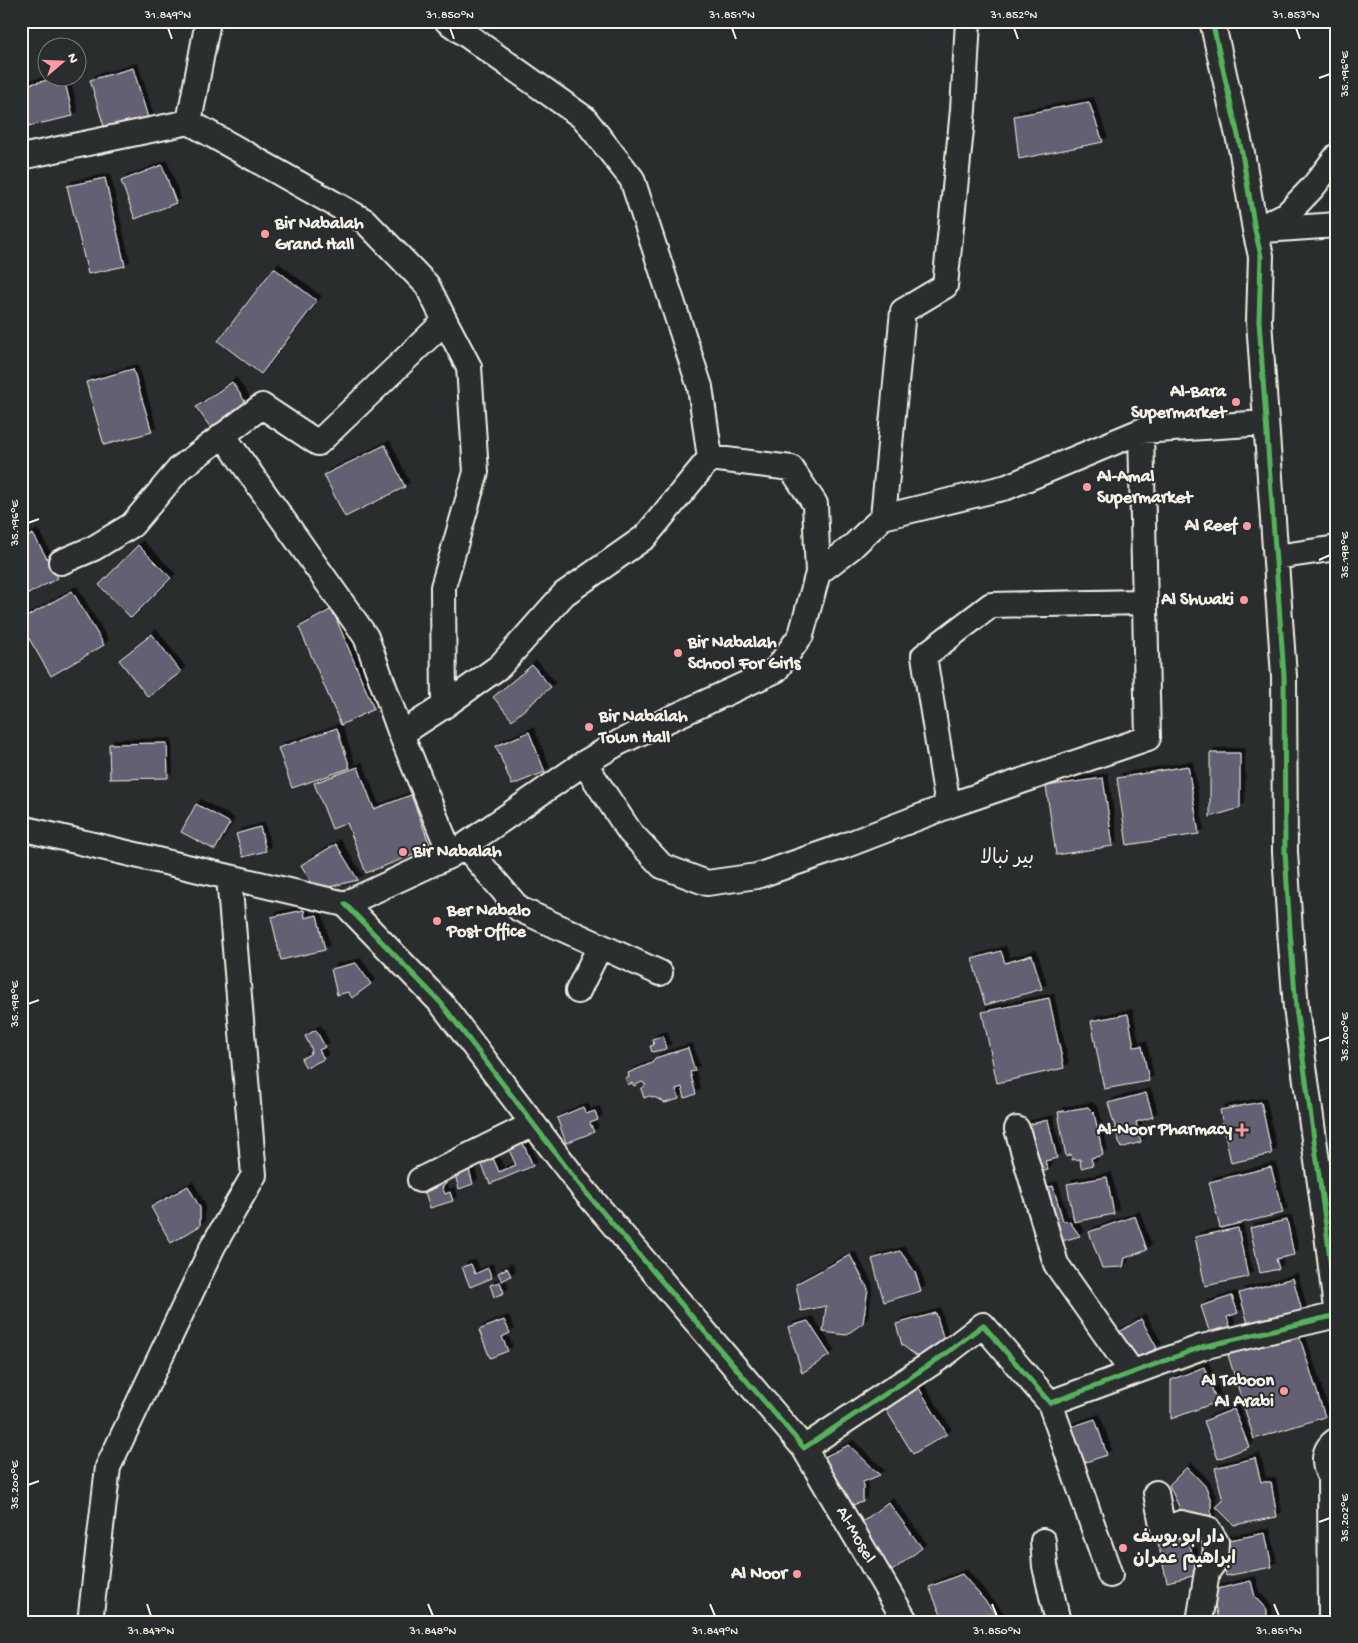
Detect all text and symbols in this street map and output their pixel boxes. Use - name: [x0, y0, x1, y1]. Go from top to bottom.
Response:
- text: 31.849°N: [144, 9, 191, 23]
- text: 31.850°N: [425, 9, 474, 23]
- text: 31.851°N: [708, 9, 755, 23]
- text: 31.852°N: [990, 9, 1038, 23]
- text: 31.853°N: [1271, 9, 1320, 23]
- north arrow: [38, 38, 88, 88]
- text: 35.196°E: [1339, 50, 1353, 98]
- text: N: [62, 51, 81, 66]
- place label: Bir Nabalah Grand Hall: [274, 214, 364, 256]
- marker: Bir Nabalah Grand Hall: [259, 228, 271, 240]
- place label: Al-Bara Supermarket: [1131, 382, 1228, 424]
- marker: Al-Bara Supermarket: [1230, 396, 1242, 408]
- place label: Al-Amal Supermarket: [1096, 467, 1194, 509]
- marker: Al-Amal Supermarket: [1081, 481, 1093, 493]
- text: 35.196°E: [9, 499, 23, 547]
- place label: Al Reef: [1184, 516, 1238, 537]
- marker: Al Reef: [1241, 520, 1253, 532]
- text: 35.198°E: [1339, 531, 1353, 579]
- place label: Al Shwaki: [1160, 590, 1234, 611]
- marker: Al Shwaki: [1238, 594, 1250, 606]
- place label: Bir Nabalah School For Girls: [687, 633, 802, 675]
- marker: Bir Nabalah School For Girls: [672, 647, 684, 659]
- place label: Bir Nabalah Town Hall: [597, 707, 688, 749]
- marker: Bir Nabalah Town Hall: [583, 721, 595, 733]
- place label: Bir Nabalah: [412, 842, 502, 863]
- marker: Bir Nabalah: [397, 846, 409, 858]
- district label: بير نبالا: [980, 847, 1034, 871]
- place label: Ber Nabalo Post Office: [446, 901, 531, 943]
- marker: Ber Nabalo Post Office: [431, 915, 443, 927]
- text: 35.198°E: [9, 980, 23, 1028]
- text: 35.200°E: [1339, 1012, 1353, 1062]
- place label: Al-Noor Pharmacy: [1096, 1120, 1232, 1141]
- marker: Al-Noor Pharmacy: [1236, 1124, 1248, 1136]
- place label: Al Taboon Al Arabi: [1200, 1371, 1274, 1413]
- marker: Al Taboon Al Arabi: [1278, 1385, 1290, 1397]
- text: 35.200°E: [9, 1460, 23, 1510]
- text: 35.202°E: [1339, 1494, 1353, 1543]
- street label: Al-Mosel: [830, 1503, 880, 1567]
- place label: دار ابو يوسف ابراهيم عمران: [1133, 1528, 1236, 1571]
- marker: دار ابو يوسف ابراهيم عمران: [1117, 1542, 1129, 1554]
- place label: Al Noor: [730, 1564, 790, 1585]
- marker: Al Noor: [791, 1568, 803, 1580]
- text: 31.847°N: [127, 1625, 174, 1639]
- text: 31.848°N: [409, 1625, 457, 1639]
- text: 31.849°N: [691, 1625, 738, 1639]
- text: 31.850°N: [972, 1625, 1021, 1639]
- text: 31.851°N: [1255, 1625, 1302, 1639]

